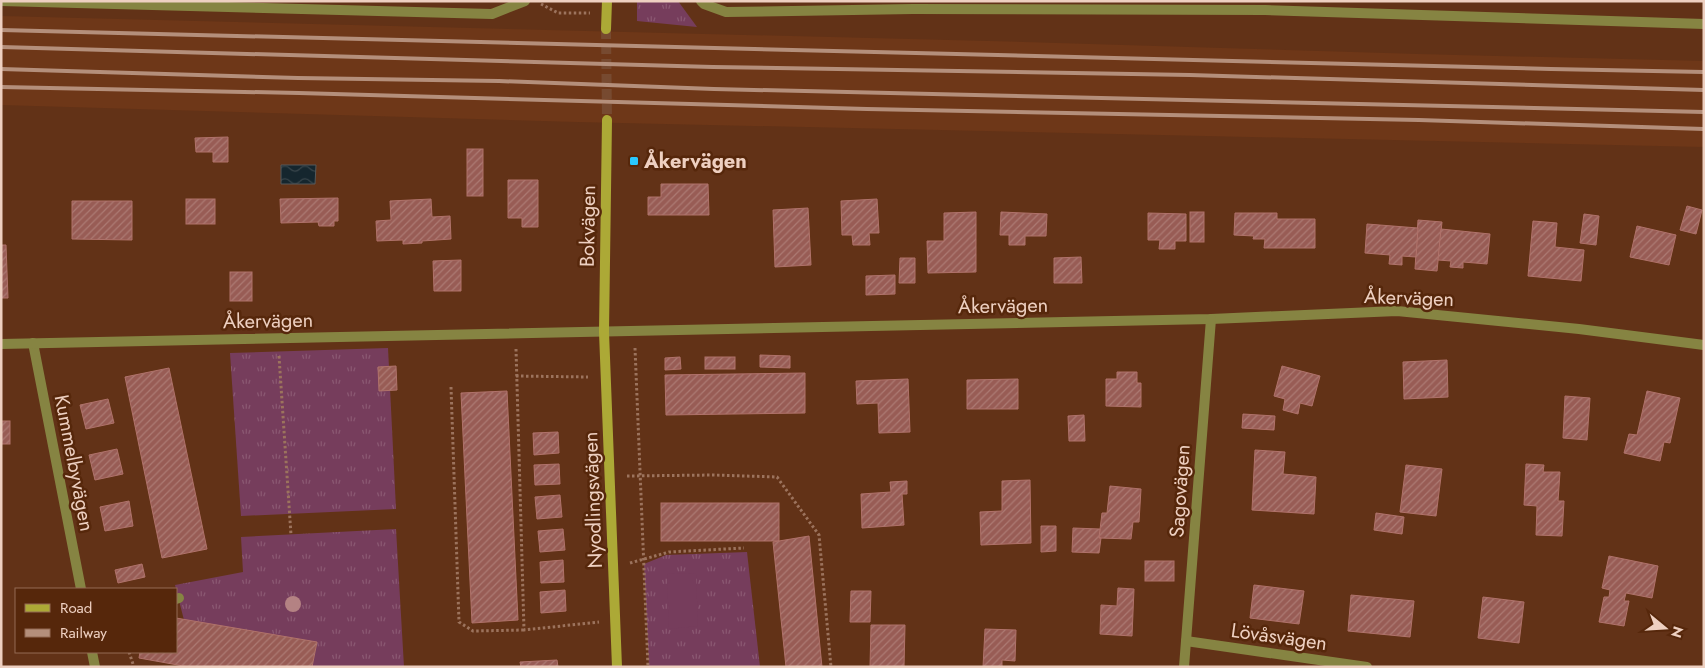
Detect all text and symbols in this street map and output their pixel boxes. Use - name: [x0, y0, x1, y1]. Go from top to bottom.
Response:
- place label: Åkervägen: [643, 147, 747, 176]
- marker: Åkervägen: [628, 155, 640, 167]
- street label: Bokvägen: [573, 185, 603, 267]
- street label: Åkervägen: [1363, 282, 1455, 314]
- street label: Åkervägen: [958, 291, 1048, 321]
- street label: Åkervägen: [223, 306, 313, 336]
- street label: Kummelbyvägen: [47, 392, 101, 534]
- street label: Nyodlingsvägen: [576, 431, 610, 569]
- street label: Sagovägen: [1162, 443, 1198, 539]
- legend: [15, 588, 178, 653]
- text: Road: [60, 597, 92, 619]
- north arrow: [1640, 603, 1690, 653]
- street label: Lövåsvägen: [1229, 616, 1329, 658]
- text: Railway: [60, 622, 107, 644]
- text: N: [1666, 624, 1689, 640]

